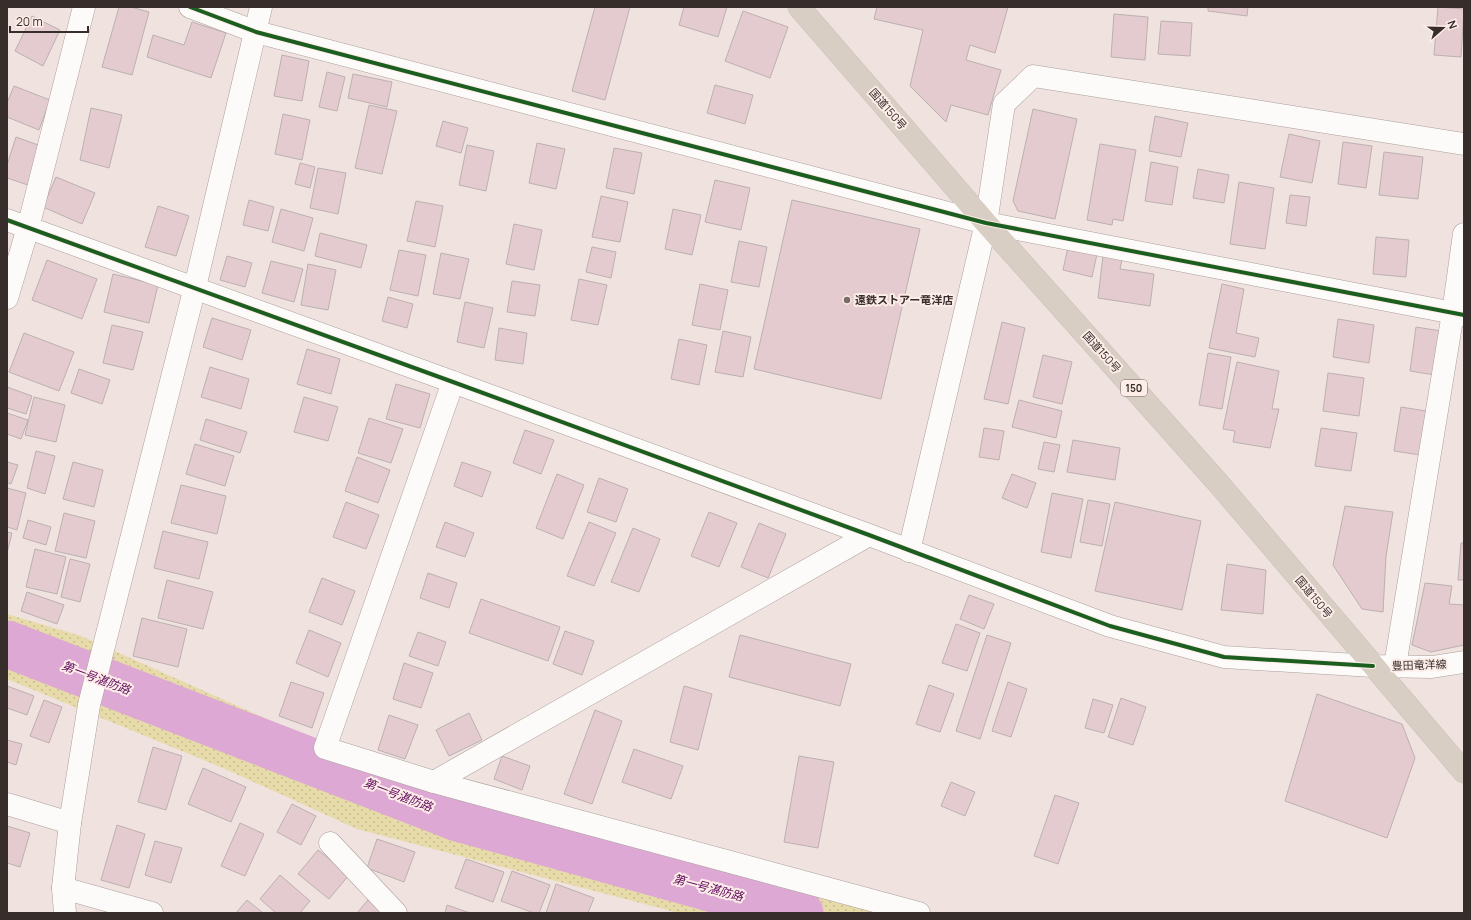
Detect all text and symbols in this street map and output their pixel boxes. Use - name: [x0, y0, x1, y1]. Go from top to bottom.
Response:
- scale bar: [10, 8, 88, 34]
- north arrow: [1423, 8, 1463, 48]
- text: 20 m: [16, 13, 43, 30]
- text: N: [1444, 18, 1461, 31]
- street label: 国道150号: [866, 85, 911, 133]
- place label: 遠鉄ストアー竜洋店: [855, 292, 953, 307]
- marker: 遠鉄ストアー竜洋店: [842, 295, 852, 305]
- street label: 国道150号: [1080, 328, 1125, 375]
- road number: 150: [1121, 380, 1147, 396]
- street label: 国道150号: [1292, 573, 1336, 621]
- street label: 豊田竜洋線: [1391, 656, 1447, 673]
- water label: 第一号湛防路: [60, 657, 134, 699]
- water label: 第一号湛防路: [362, 774, 436, 816]
- water label: 第一号湛防路: [671, 870, 746, 905]

